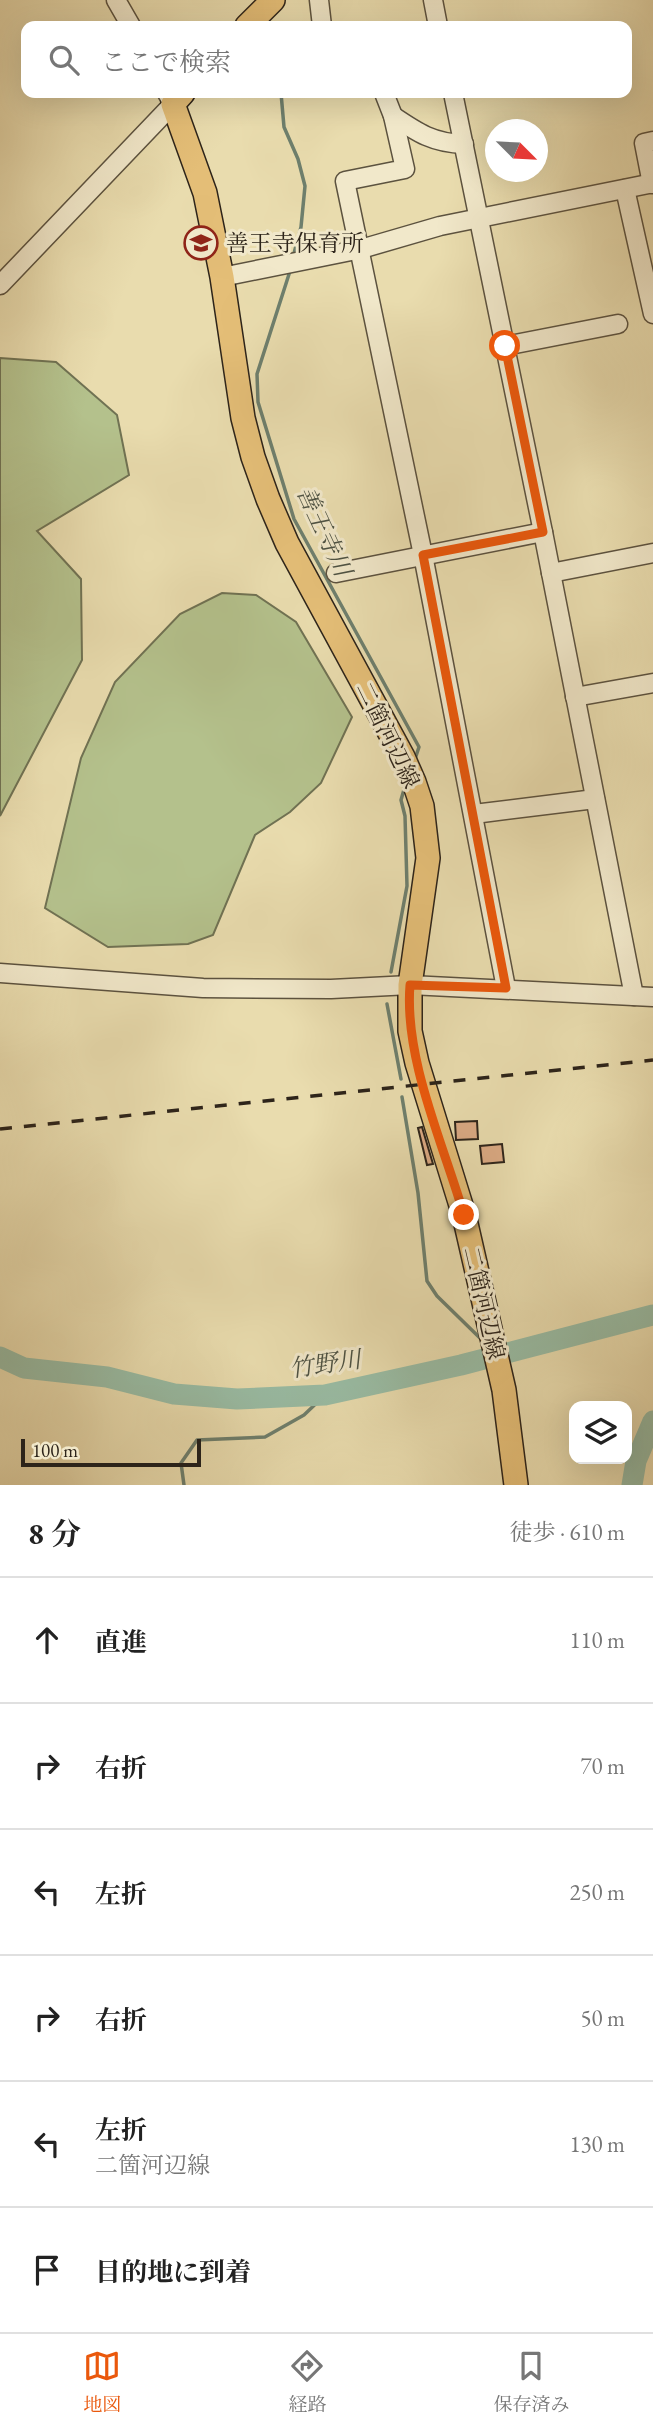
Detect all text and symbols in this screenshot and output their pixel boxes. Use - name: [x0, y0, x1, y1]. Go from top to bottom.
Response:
- search box: [21, 21, 632, 98]
- icon: search: [45, 41, 83, 79]
- text: ここで検索: [101, 45, 231, 79]
- north arrow: [485, 119, 548, 182]
- school or university icon: 善王寺保育所: [182, 224, 220, 262]
- place label: 善王寺保育所: [226, 228, 364, 258]
- route start: [489, 330, 520, 361]
- water label: 善王寺川: [290, 481, 360, 584]
- street label: 二箇河辺線: [349, 677, 427, 793]
- route end: [448, 1199, 479, 1230]
- street label: 二箇河辺線: [456, 1244, 512, 1362]
- water label: 竹野川: [287, 1343, 366, 1384]
- map controls: [569, 1401, 632, 1464]
- button: layers: [569, 1401, 632, 1464]
- scale bar: [21, 1436, 201, 1468]
- text: 100 m: [32, 1438, 78, 1463]
- text: 8 分: [28, 1514, 81, 1553]
- text: 徒歩 · 610 m: [510, 1517, 625, 1547]
- icon: ahead: [28, 1621, 66, 1659]
- text: 直進: [95, 1625, 147, 1659]
- text: 110 m: [569, 1625, 625, 1655]
- icon: right: [28, 1747, 66, 1785]
- text: 右折: [95, 1751, 147, 1785]
- text: 70 m: [580, 1751, 625, 1781]
- icon: left: [28, 1873, 66, 1911]
- text: 左折: [95, 1877, 147, 1911]
- text: 250 m: [569, 1877, 625, 1907]
- icon: right: [28, 1999, 66, 2037]
- text: 右折: [95, 2003, 147, 2037]
- text: 50 m: [580, 2003, 625, 2033]
- text: 左折: [95, 2113, 147, 2147]
- icon: left: [28, 2125, 66, 2163]
- text: 130 m: [569, 2129, 625, 2159]
- text: 二箇河辺線: [95, 2150, 210, 2180]
- icon: arrive: [28, 2251, 66, 2289]
- text: 目的地に到着: [95, 2255, 251, 2289]
- tab: 地図: [83, 2347, 122, 2417]
- tab: 経路: [288, 2347, 327, 2417]
- tab: 保存済み: [493, 2347, 570, 2417]

